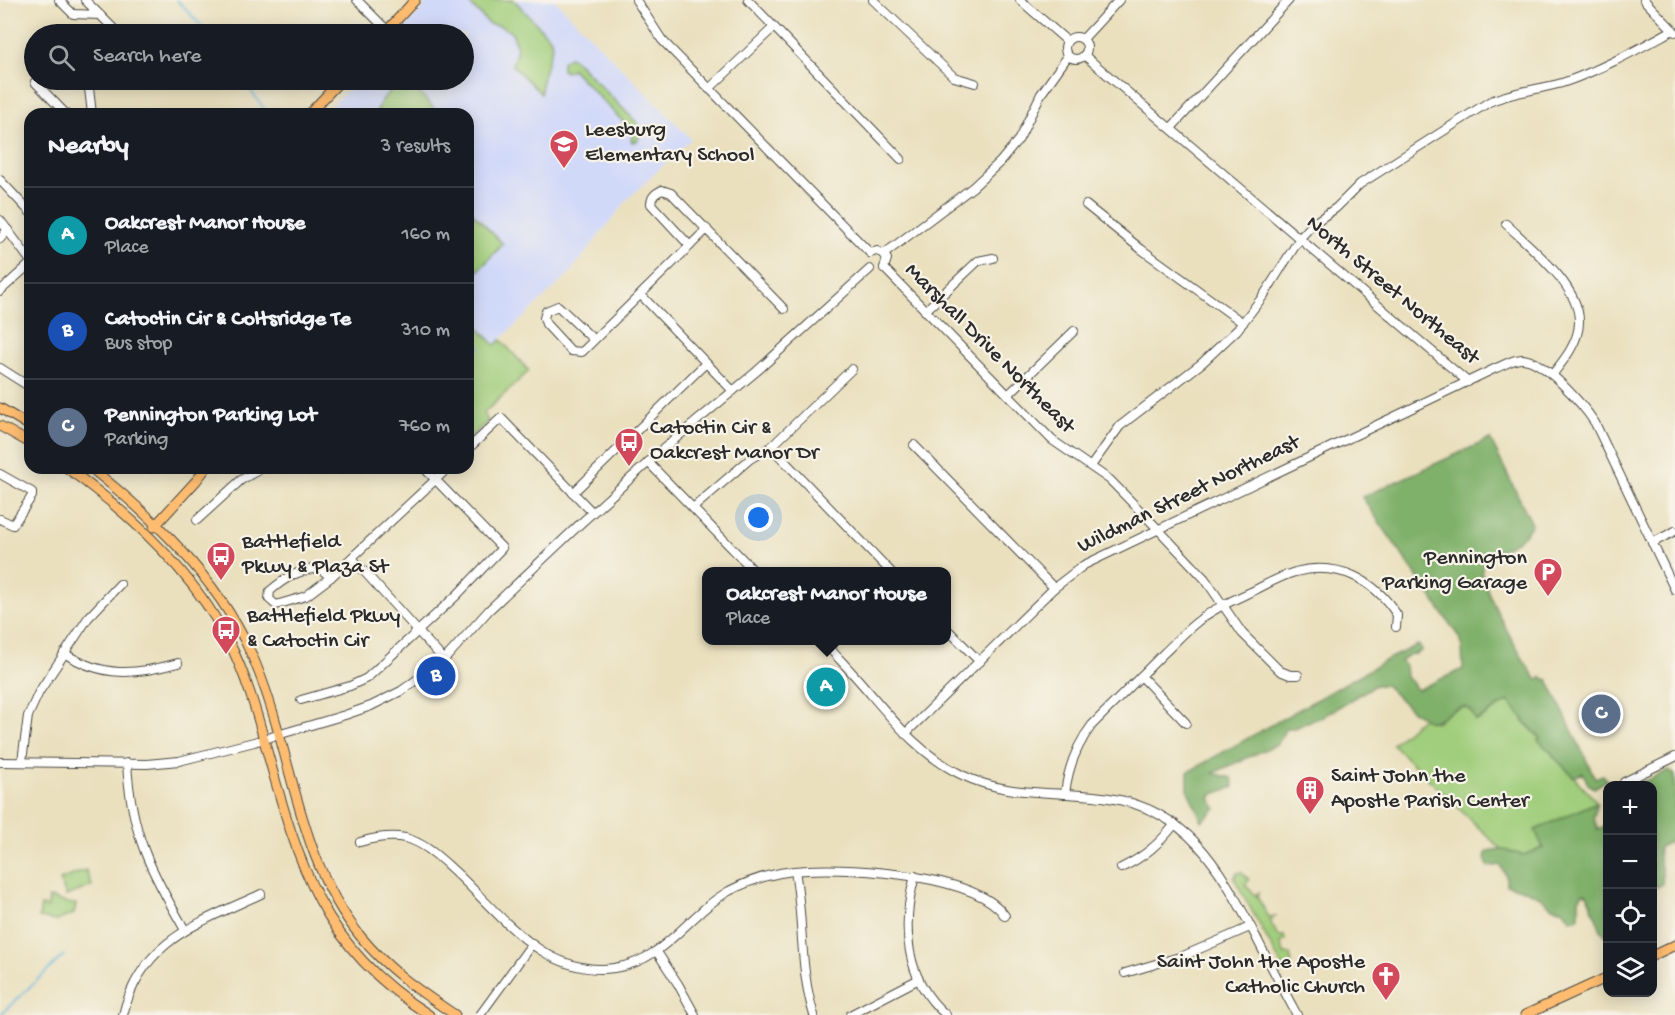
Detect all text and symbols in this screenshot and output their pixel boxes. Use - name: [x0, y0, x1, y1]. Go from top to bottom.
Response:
- search box: [24, 24, 474, 90]
- icon: search: [45, 41, 78, 74]
- text: Search here: [93, 44, 201, 70]
- place label: Leesburg Elementary School: [585, 118, 755, 169]
- school or university icon: Leesburg Elementary School: [548, 128, 580, 170]
- text: Nearby: [48, 132, 129, 163]
- text: 3 results: [381, 136, 450, 159]
- text: Oakcrest Manor House: [105, 211, 305, 237]
- street label: North Street Northeast: [1300, 211, 1486, 372]
- text: A: [62, 224, 73, 247]
- text: 160 m: [401, 224, 450, 247]
- text: Place: [105, 237, 149, 260]
- street label: Marshall Drive Northeast: [898, 258, 1081, 441]
- text: Catoctin Cir & Coltsridge Te: [105, 307, 351, 333]
- text: B: [62, 320, 73, 343]
- text: 310 m: [401, 320, 450, 343]
- text: Bus stop: [105, 333, 172, 356]
- text: Pennington Parking Lot: [105, 403, 317, 429]
- text: C: [62, 416, 73, 439]
- text: 760 m: [399, 416, 450, 439]
- place label: Catoctin Cir & Oakcrest Manor Dr: [650, 416, 821, 467]
- bus stop icon: Catoctin Cir & Oakcrest Manor Dr: [613, 426, 645, 468]
- text: Parking: [105, 429, 168, 452]
- street label: Wildman Street Northeast: [1074, 429, 1306, 560]
- your location: [744, 503, 773, 532]
- place label: Battlefield Pkwy & Plaza St: [241, 530, 390, 581]
- bus stop icon: Battlefield Pkwy & Plaza St: [205, 540, 237, 582]
- place label: Pennington Parking Garage: [1381, 546, 1528, 597]
- parking icon: Pennington Parking Garage: [1532, 556, 1564, 598]
- popup: [702, 567, 951, 645]
- text: Oakcrest Manor House: [726, 582, 927, 608]
- place label: Battlefield Pkwy & Catoctin Cir: [246, 604, 400, 655]
- text: Place: [726, 608, 770, 631]
- bus stop icon: Battlefield Pkwy & Catoctin Cir: [210, 614, 242, 656]
- pin: B: [416, 654, 456, 698]
- pin: A: [806, 664, 846, 710]
- pin: C: [1582, 692, 1620, 736]
- place label: Saint John the Apostle Parish Center: [1331, 764, 1531, 815]
- building icon: Saint John the Apostle Parish Center: [1294, 774, 1326, 816]
- map controls: [1603, 781, 1657, 997]
- button: +: [1603, 781, 1657, 835]
- button: −: [1603, 835, 1657, 889]
- button: locate: [1603, 889, 1657, 943]
- button: layers: [1603, 943, 1657, 997]
- place label: Saint John the Apostle Catholic Church: [1157, 950, 1366, 1001]
- church icon: Saint John the Apostle Catholic Church: [1370, 960, 1402, 1002]

